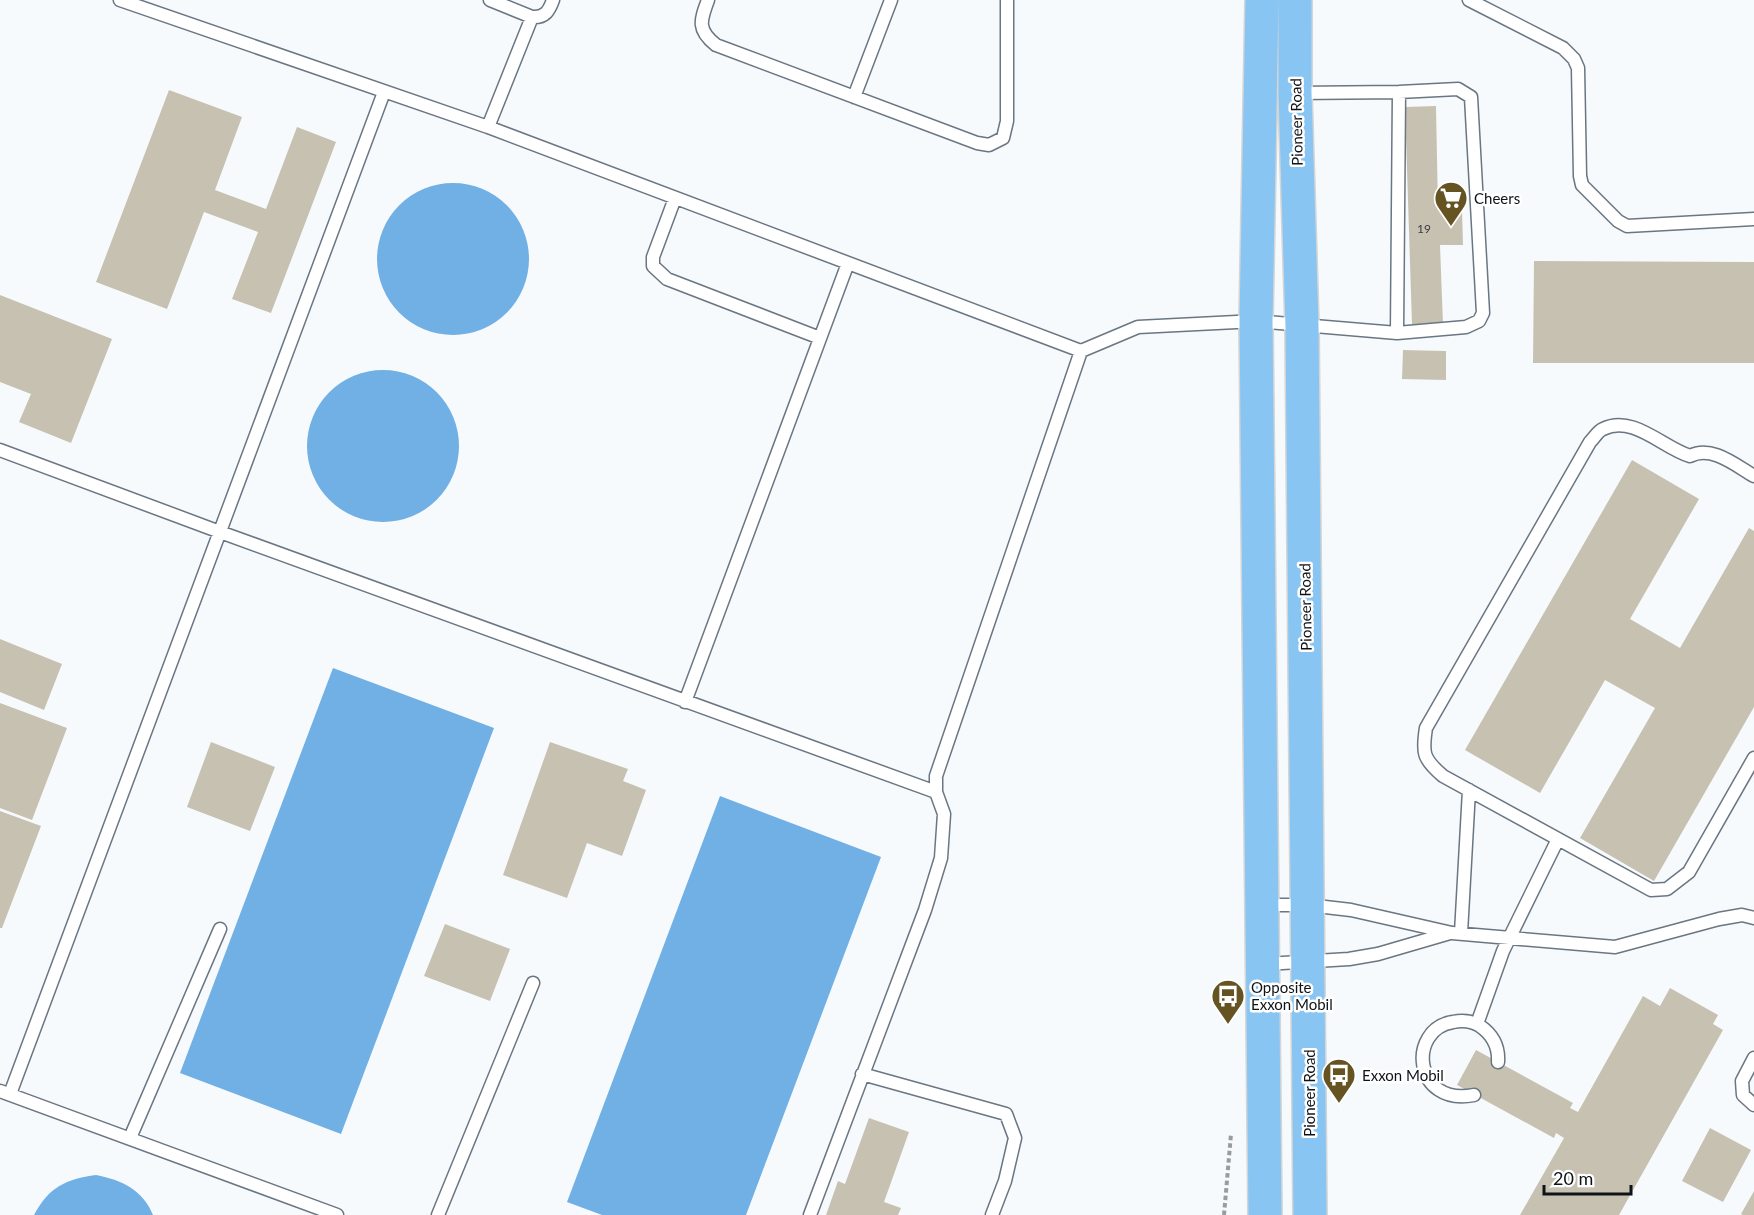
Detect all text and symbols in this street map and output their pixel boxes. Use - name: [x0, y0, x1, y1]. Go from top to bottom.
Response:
- street label: Pioneer Road: [1286, 78, 1306, 166]
- supermarket icon: Cheers: [1433, 180, 1469, 227]
- place label: Cheers: [1474, 189, 1520, 207]
- house number: 19: [1417, 221, 1431, 236]
- street label: Pioneer Road: [1295, 563, 1315, 651]
- bus stop icon: Opposite Exxon Mobil: [1210, 978, 1246, 1025]
- place label: Opposite Exxon Mobil: [1251, 978, 1333, 1013]
- street label: Pioneer Road: [1300, 1049, 1318, 1137]
- bus stop icon: Exxon Mobil: [1321, 1057, 1357, 1104]
- place label: Exxon Mobil: [1362, 1066, 1444, 1084]
- scale bar: [1544, 1158, 1631, 1196]
- text: 20 m: [1553, 1167, 1593, 1189]

